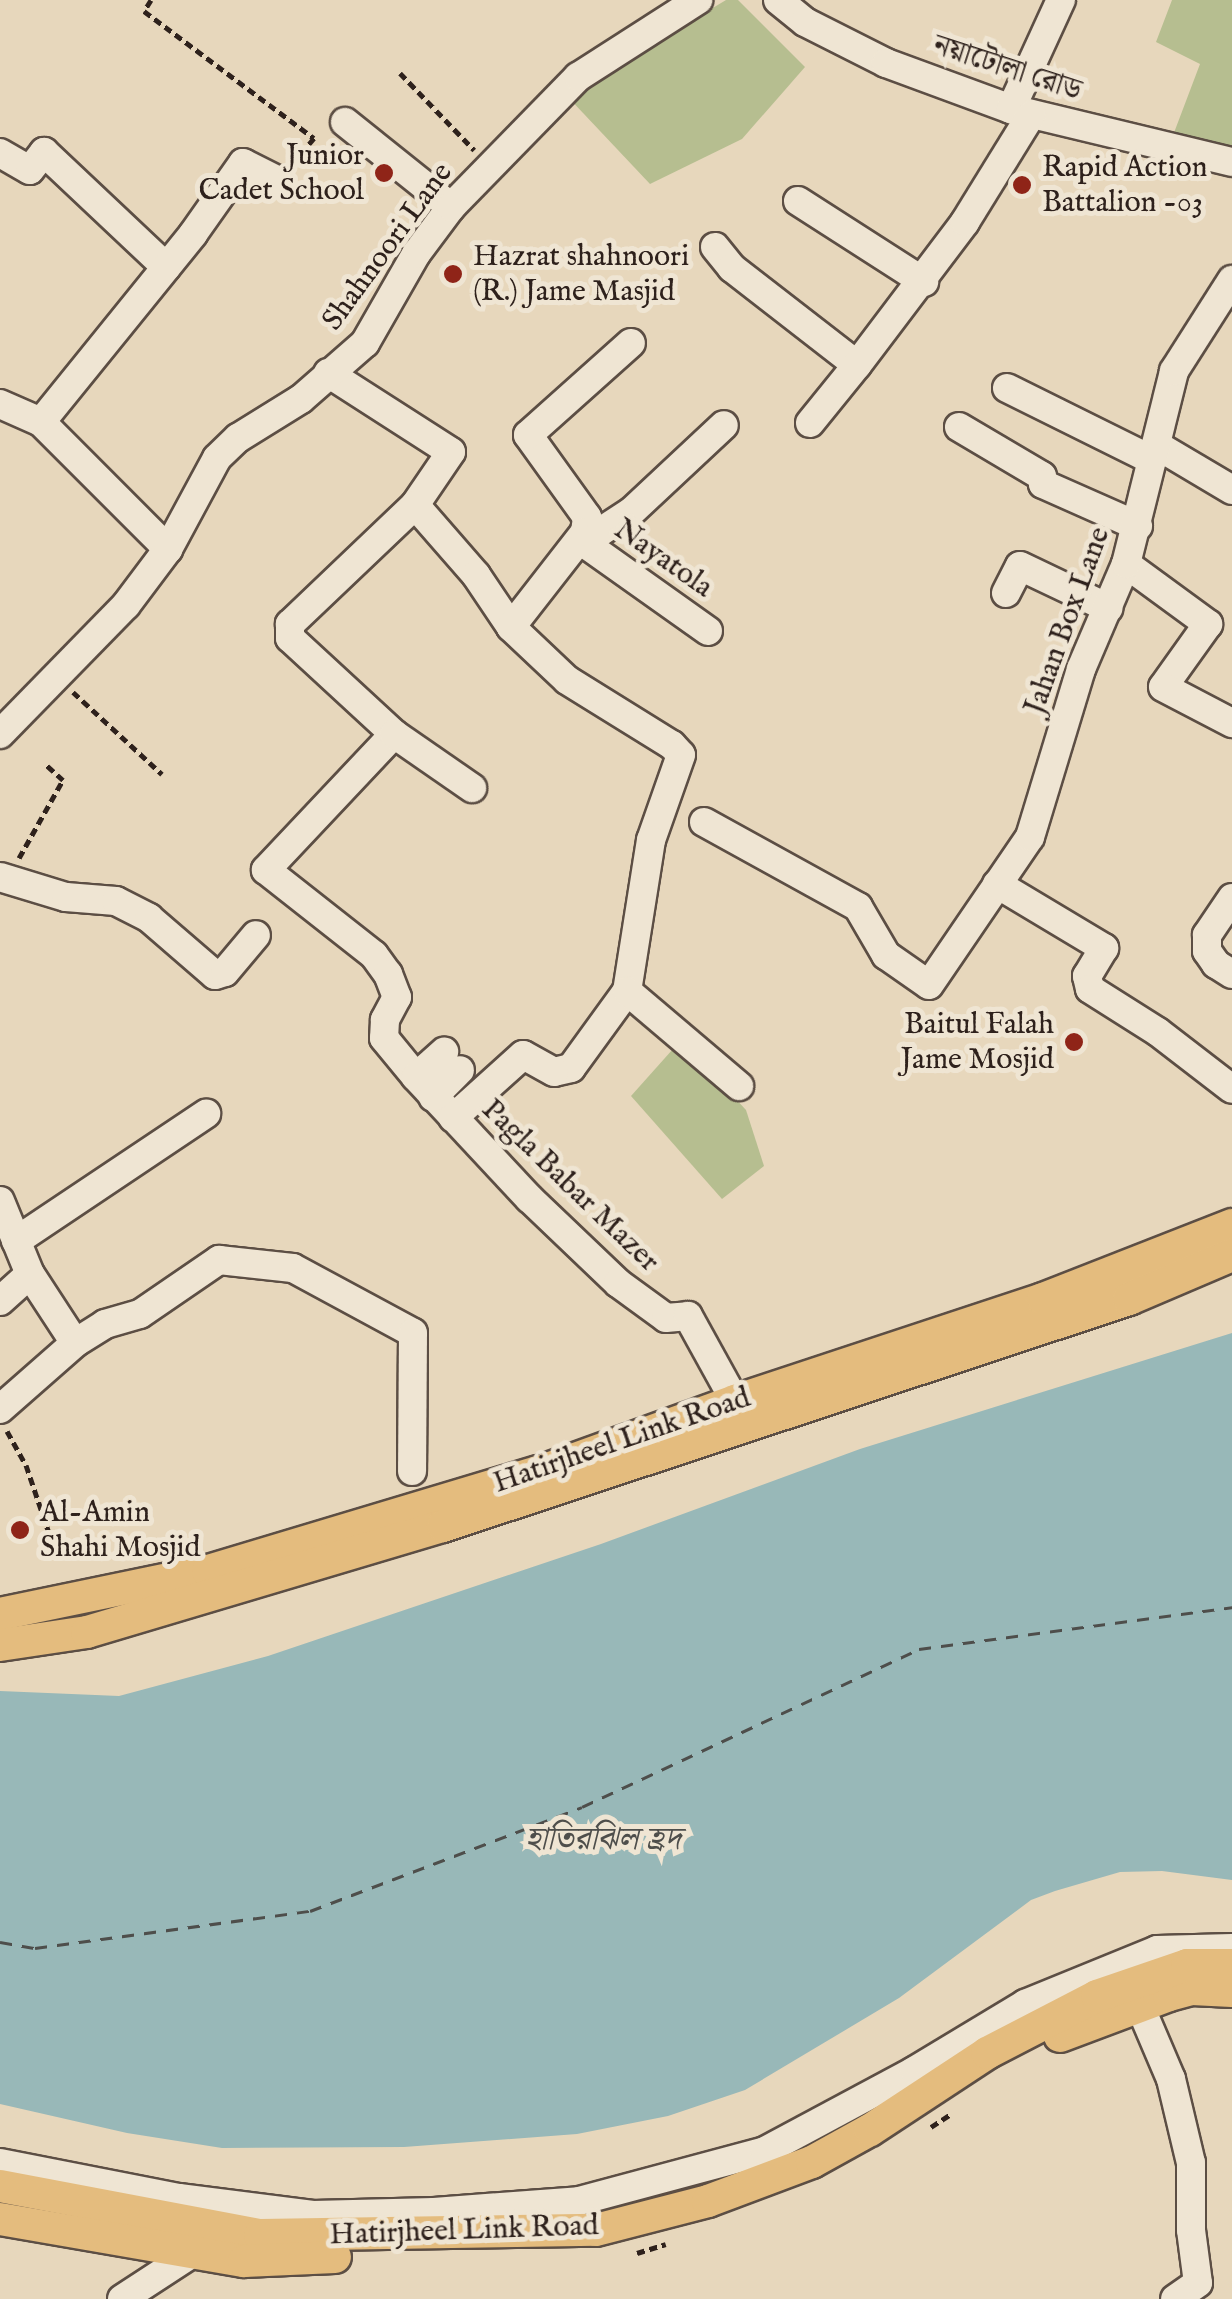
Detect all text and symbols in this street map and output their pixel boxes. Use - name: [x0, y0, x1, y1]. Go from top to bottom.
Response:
- street label: নয়াটোলা রোড: [928, 28, 1086, 110]
- place label: Junior Cadet School: [198, 138, 364, 208]
- place label: Rapid Action Battalion -03: [1042, 150, 1208, 220]
- street label: Shahnoori Lane: [315, 156, 461, 338]
- marker: Junior Cadet School: [373, 162, 395, 184]
- marker: Rapid Action Battalion -03: [1011, 174, 1033, 196]
- place label: Hazrat shahnoori (R.) Jame Masjid: [473, 239, 689, 310]
- marker: Hazrat shahnoori (R.) Jame Masjid: [442, 263, 464, 285]
- street label: Nayatola: [607, 512, 719, 606]
- street label: Jahan Box Lane: [1017, 522, 1119, 720]
- place label: Baitul Falah Jame Mosjid: [901, 1007, 1054, 1078]
- marker: Baitul Falah Jame Mosjid: [1063, 1031, 1085, 1053]
- street label: Pagla Babar Mazer: [474, 1092, 666, 1280]
- street label: Hatirjheel Link Road: [489, 1380, 755, 1502]
- place label: Al-Amin Shahi Mosjid: [40, 1495, 200, 1566]
- marker: Al-Amin Shahi Mosjid: [9, 1519, 31, 1541]
- water label: হাতিরঝিল হ্রদ: [525, 1822, 681, 1860]
- street label: Hatirjheel Link Road: [329, 2208, 599, 2254]

